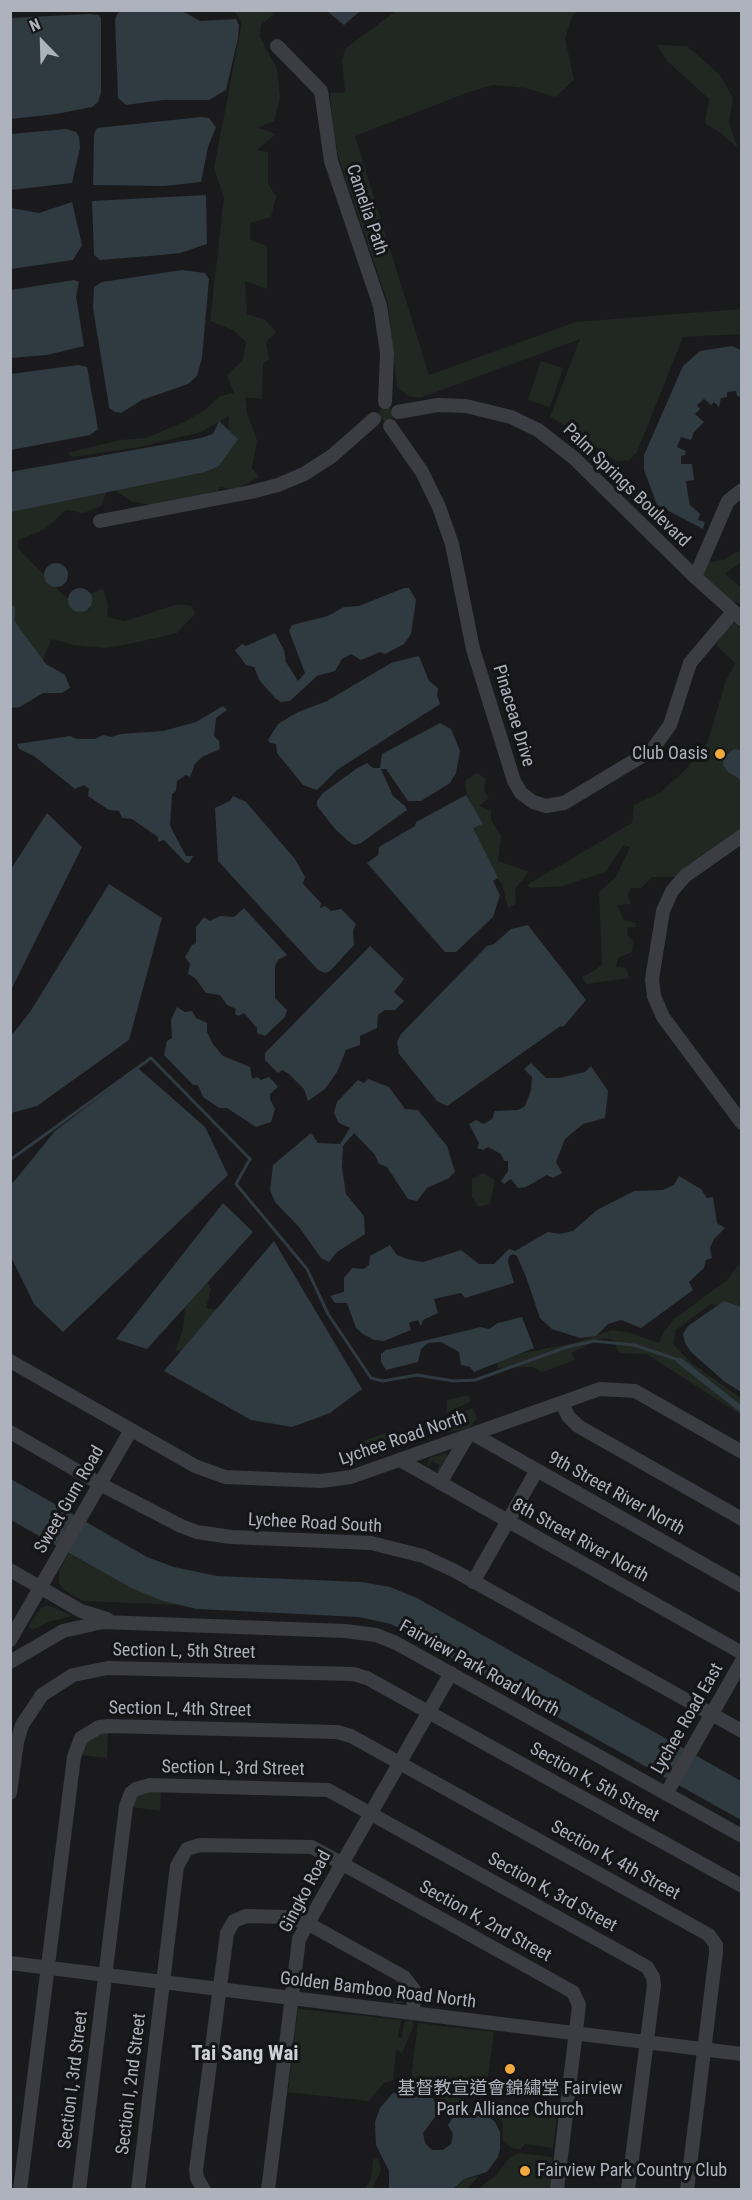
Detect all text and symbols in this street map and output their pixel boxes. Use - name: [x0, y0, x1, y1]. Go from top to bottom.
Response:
- north arrow: [12, 12, 72, 72]
- text: N: [27, 14, 43, 36]
- street label: Camelia Path: [340, 162, 392, 258]
- street label: Palm Springs Boulevard: [558, 420, 694, 552]
- street label: Pinaceae Drive: [487, 662, 539, 770]
- place label: Club Oasis: [632, 743, 708, 765]
- marker: Club Oasis: [713, 747, 727, 761]
- street label: Lychee Road North: [337, 1407, 469, 1471]
- street label: Sweet Gum Road: [31, 1442, 109, 1558]
- street label: 9th Street River North: [544, 1448, 688, 1540]
- street label: 8th Street River North: [508, 1495, 652, 1587]
- street label: Lychee Road South: [247, 1510, 383, 1538]
- street label: Fairview Park Road North: [395, 1616, 563, 1722]
- street label: Section L, 5th Street: [112, 1640, 256, 1664]
- street label: Lychee Road East: [648, 1660, 728, 1778]
- street label: Section L, 4th Street: [108, 1698, 252, 1722]
- street label: Section K, 5th Street: [526, 1739, 662, 1827]
- street label: Section L, 3rd Street: [161, 1757, 305, 1781]
- street label: Section K, 4th Street: [547, 1817, 683, 1905]
- street label: Gingko Road: [275, 1847, 337, 1937]
- street label: Section K, 3rd Street: [484, 1849, 620, 1937]
- street label: Section K, 2nd Street: [415, 1877, 555, 1967]
- street label: Golden Bamboo Road North: [279, 1968, 477, 2014]
- street label: Section I, 3rd Street: [55, 2010, 93, 2150]
- street label: Section I, 2nd Street: [113, 2012, 151, 2156]
- district label: Tai Sang Wai: [191, 2042, 299, 2068]
- marker: 基督教宣道會錦繡堂 Fairview Park Alliance Church: [503, 2062, 517, 2076]
- place label: 基督教宣道會錦繡堂 Fairview Park Alliance Church: [398, 2078, 622, 2120]
- place label: Fairview Park Country Club: [537, 2160, 727, 2182]
- marker: Fairview Park Country Club: [518, 2164, 532, 2178]

